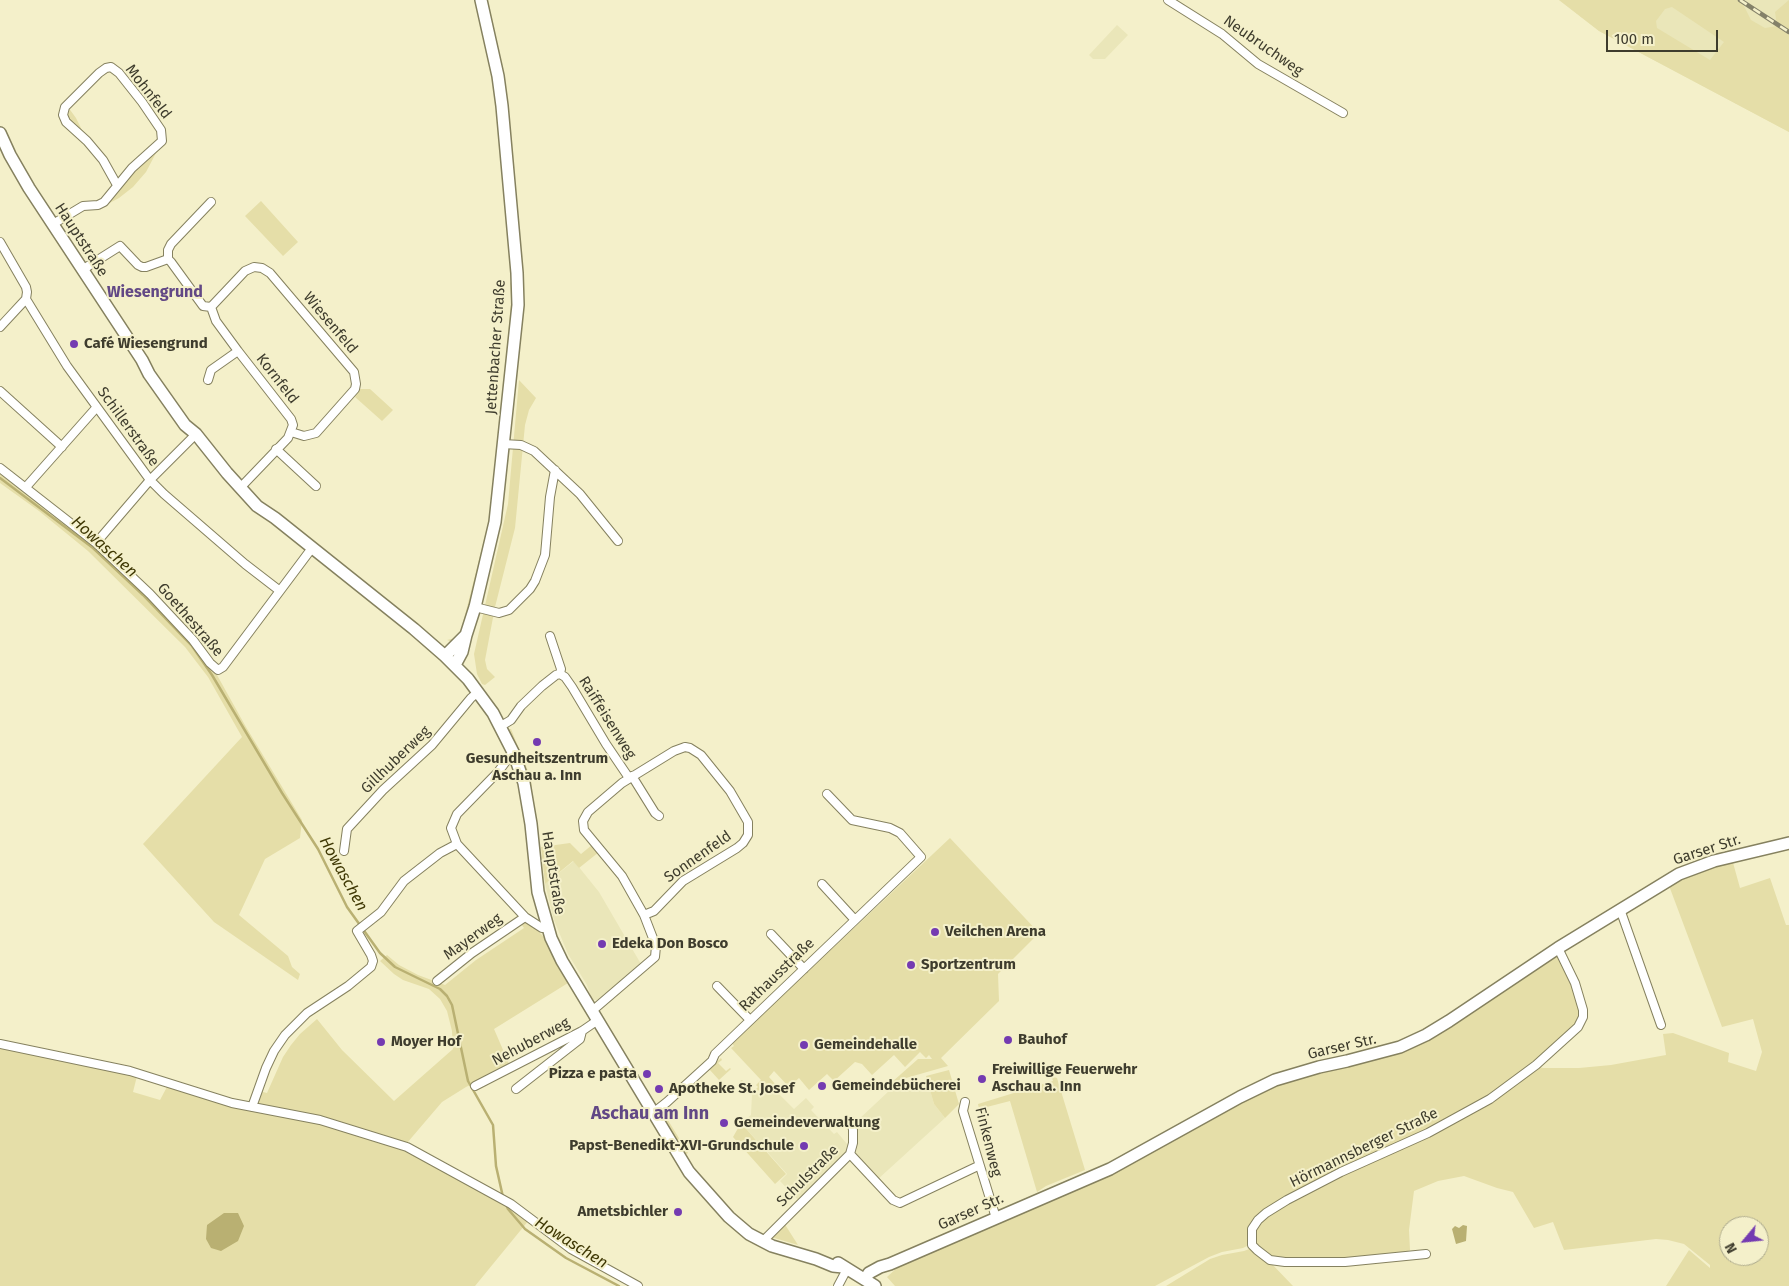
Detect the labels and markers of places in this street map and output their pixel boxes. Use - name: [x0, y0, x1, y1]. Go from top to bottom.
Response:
- place label: Café Wiesengrund: [84, 335, 208, 353]
- marker: Café Wiesengrund: [68, 338, 80, 350]
- marker: Gesundheitszentrum Aschau a. Inn: [531, 736, 543, 748]
- place label: Gesundheitszentrum Aschau a. Inn: [466, 750, 608, 785]
- place label: Veilchen Arena: [945, 923, 1046, 941]
- marker: Veilchen Arena: [929, 926, 941, 938]
- place label: Edeka Don Bosco: [612, 935, 728, 953]
- marker: Edeka Don Bosco: [596, 938, 608, 950]
- place label: Sportzentrum: [921, 956, 1016, 974]
- marker: Sportzentrum: [905, 959, 917, 971]
- place label: Bauhof: [1018, 1031, 1067, 1049]
- place label: Moyer Hof: [391, 1033, 461, 1051]
- marker: Bauhof: [1002, 1034, 1014, 1046]
- marker: Moyer Hof: [375, 1036, 387, 1048]
- place label: Gemeindehalle: [814, 1036, 917, 1054]
- marker: Gemeindehalle: [798, 1039, 810, 1051]
- place label: Freiwillige Feuerwehr Aschau a. Inn: [992, 1061, 1137, 1096]
- place label: Pizza e pasta: [549, 1065, 637, 1083]
- marker: Pizza e pasta: [641, 1068, 653, 1080]
- marker: Freiwillige Feuerwehr Aschau a. Inn: [976, 1073, 988, 1085]
- place label: Gemeindebücherei: [832, 1077, 961, 1095]
- place label: Apotheke St. Josef: [669, 1080, 794, 1098]
- marker: Gemeindebücherei: [816, 1080, 828, 1092]
- marker: Apotheke St. Josef: [653, 1083, 665, 1095]
- place label: Gemeindeverwaltung: [734, 1114, 880, 1132]
- marker: Gemeindeverwaltung: [718, 1117, 730, 1129]
- place label: Papst-Benedikt-XVI-Grundschule: [569, 1137, 794, 1155]
- marker: Papst-Benedikt-XVI-Grundschule: [798, 1140, 810, 1152]
- place label: Ametsbichler: [577, 1203, 668, 1221]
- marker: Ametsbichler: [672, 1206, 684, 1218]

